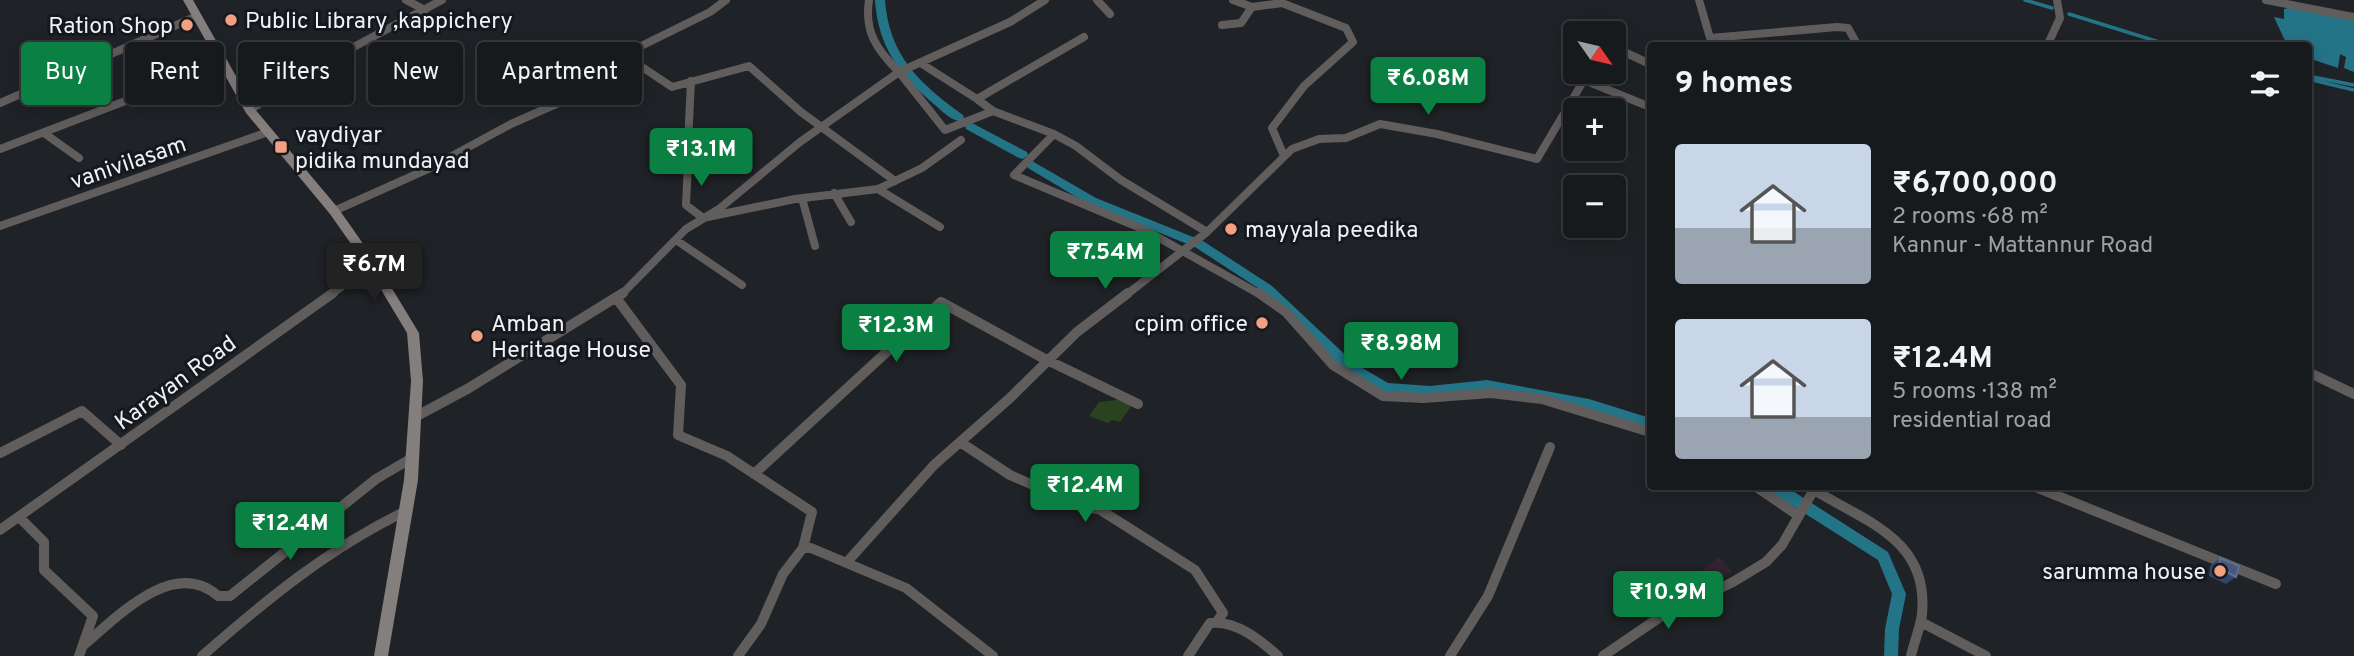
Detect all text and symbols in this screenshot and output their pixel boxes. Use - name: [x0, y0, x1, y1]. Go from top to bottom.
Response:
- place label: Public Library ,kappichery: [245, 8, 513, 37]
- marker: Public Library ,kappichery: [223, 12, 239, 28]
- place label: Ration Shop: [48, 13, 173, 42]
- marker: Ration Shop: [179, 17, 195, 33]
- north arrow: [1563, 21, 1626, 84]
- map controls: [1563, 21, 1626, 238]
- chip: Buy: [21, 42, 111, 105]
- chip: Rent: [125, 42, 224, 105]
- chip: Filters: [238, 42, 354, 105]
- chip: New: [368, 42, 463, 105]
- chip: Apartment: [477, 42, 642, 105]
- pin: ₹6.08M: [1371, 58, 1485, 117]
- text: ₹6.08M: [1387, 65, 1469, 94]
- icon: filters: [2246, 65, 2284, 103]
- text: 9 homes: [1675, 66, 1793, 103]
- button: +: [1563, 98, 1626, 161]
- place label: vaydiyar pidika mundayad: [295, 122, 470, 177]
- pin: ₹13.1M: [644, 128, 758, 188]
- street label: vanivilasam: [67, 131, 191, 198]
- text: ₹13.1M: [666, 136, 736, 165]
- marker: vaydiyar pidika mundayad: [273, 139, 289, 155]
- text: ₹6,700,000: [1892, 166, 2058, 203]
- icon: home: [1731, 172, 1815, 256]
- button: −: [1563, 175, 1626, 238]
- text: 2 rooms · 68 m²: [1892, 203, 2048, 232]
- place label: mayyala peedika: [1245, 217, 1418, 246]
- marker: mayyala peedika: [1223, 221, 1239, 237]
- pin: ₹7.54M: [1048, 232, 1162, 291]
- text: Kannur - Mattannur Road: [1892, 232, 2153, 261]
- text: ₹7.54M: [1066, 239, 1144, 268]
- pin: ₹6.7M: [325, 244, 423, 303]
- text: ₹6.7M: [342, 251, 406, 280]
- pin: ₹12.3M: [839, 304, 953, 364]
- place label: Amban Heritage House: [491, 311, 651, 366]
- place label: cpim office: [1134, 311, 1248, 340]
- text: ₹12.3M: [858, 312, 934, 341]
- marker: cpim office: [1254, 315, 1270, 331]
- pin: ₹8.98M: [1344, 322, 1458, 382]
- marker: Amban Heritage House: [469, 328, 485, 344]
- street label: Karayan Road: [110, 330, 243, 438]
- text: ₹8.98M: [1360, 330, 1442, 359]
- text: ₹12.4M: [1892, 341, 1993, 378]
- icon: home: [1731, 347, 1815, 431]
- text: 5 rooms · 138 m²: [1892, 378, 2057, 407]
- text: residential road: [1892, 407, 2052, 436]
- pin: ₹12.4M: [1028, 464, 1142, 524]
- text: ₹12.4M: [1046, 472, 1124, 501]
- pin: ₹12.4M: [233, 503, 347, 562]
- text: ₹12.4M: [251, 510, 329, 539]
- place label: sarumma house: [2042, 559, 2206, 588]
- marker: sarumma house: [2212, 563, 2228, 579]
- pin: ₹10.9M: [1611, 572, 1725, 631]
- text: ₹10.9M: [1629, 579, 1707, 608]

